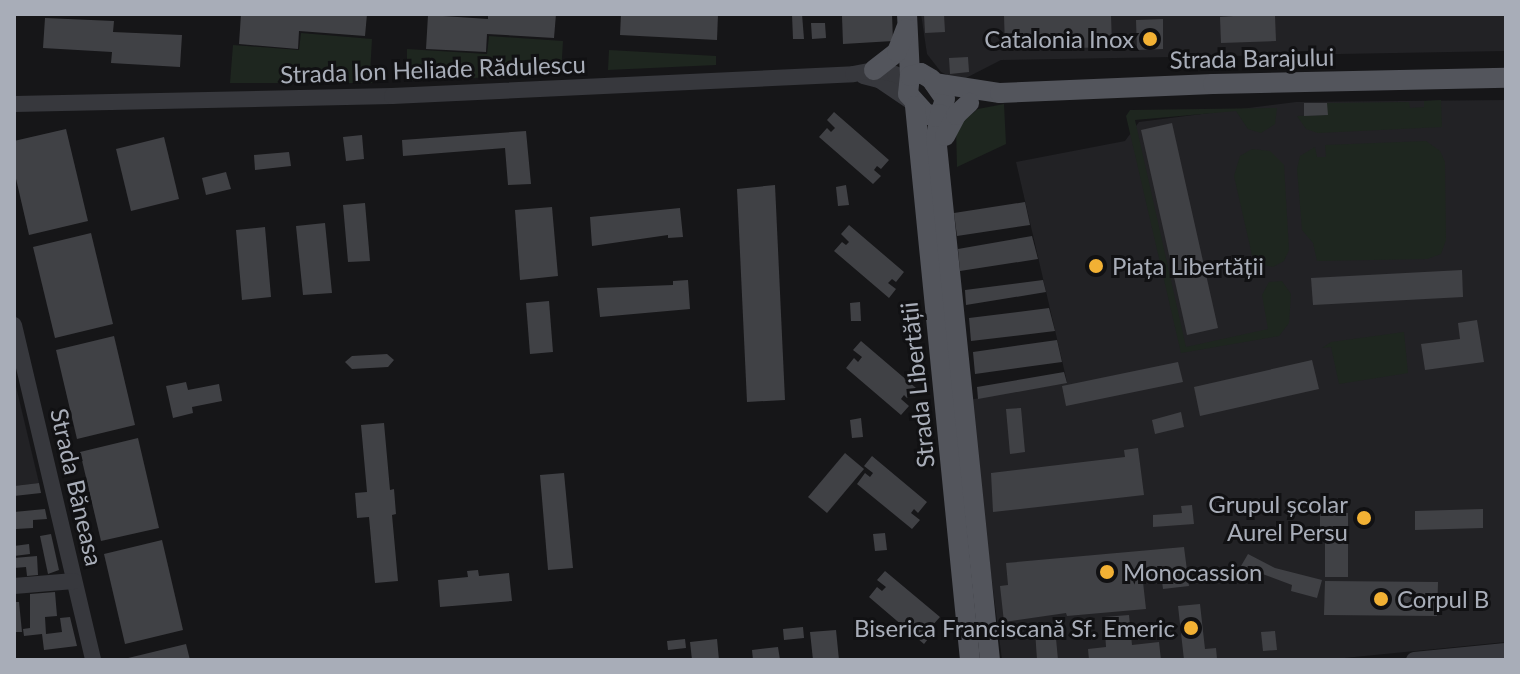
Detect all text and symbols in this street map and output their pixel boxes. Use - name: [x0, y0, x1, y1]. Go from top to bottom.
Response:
- place label: Catalonia Inox: [984, 25, 1134, 53]
- marker: Catalonia Inox: [1141, 30, 1159, 48]
- street label: Strada Barajului: [1169, 42, 1335, 74]
- street label: Strada Ion Heliade Rădulescu: [280, 49, 586, 89]
- place label: Piața Libertății: [1112, 252, 1264, 280]
- marker: Piața Libertății: [1087, 257, 1105, 275]
- street label: Strada Libertății: [894, 301, 940, 469]
- street label: Strada Băneasa: [45, 406, 109, 568]
- place label: Grupul școlar Aurel Persu: [1208, 490, 1348, 546]
- marker: Grupul școlar Aurel Persu: [1355, 509, 1373, 527]
- place label: Monocassion: [1123, 558, 1262, 586]
- marker: Monocassion: [1098, 563, 1116, 581]
- place label: Corpul B: [1397, 585, 1489, 613]
- marker: Corpul B: [1372, 590, 1390, 608]
- place label: Biserica Franciscană Sf. Emeric: [854, 614, 1175, 642]
- marker: Biserica Franciscană Sf. Emeric: [1182, 619, 1200, 637]

